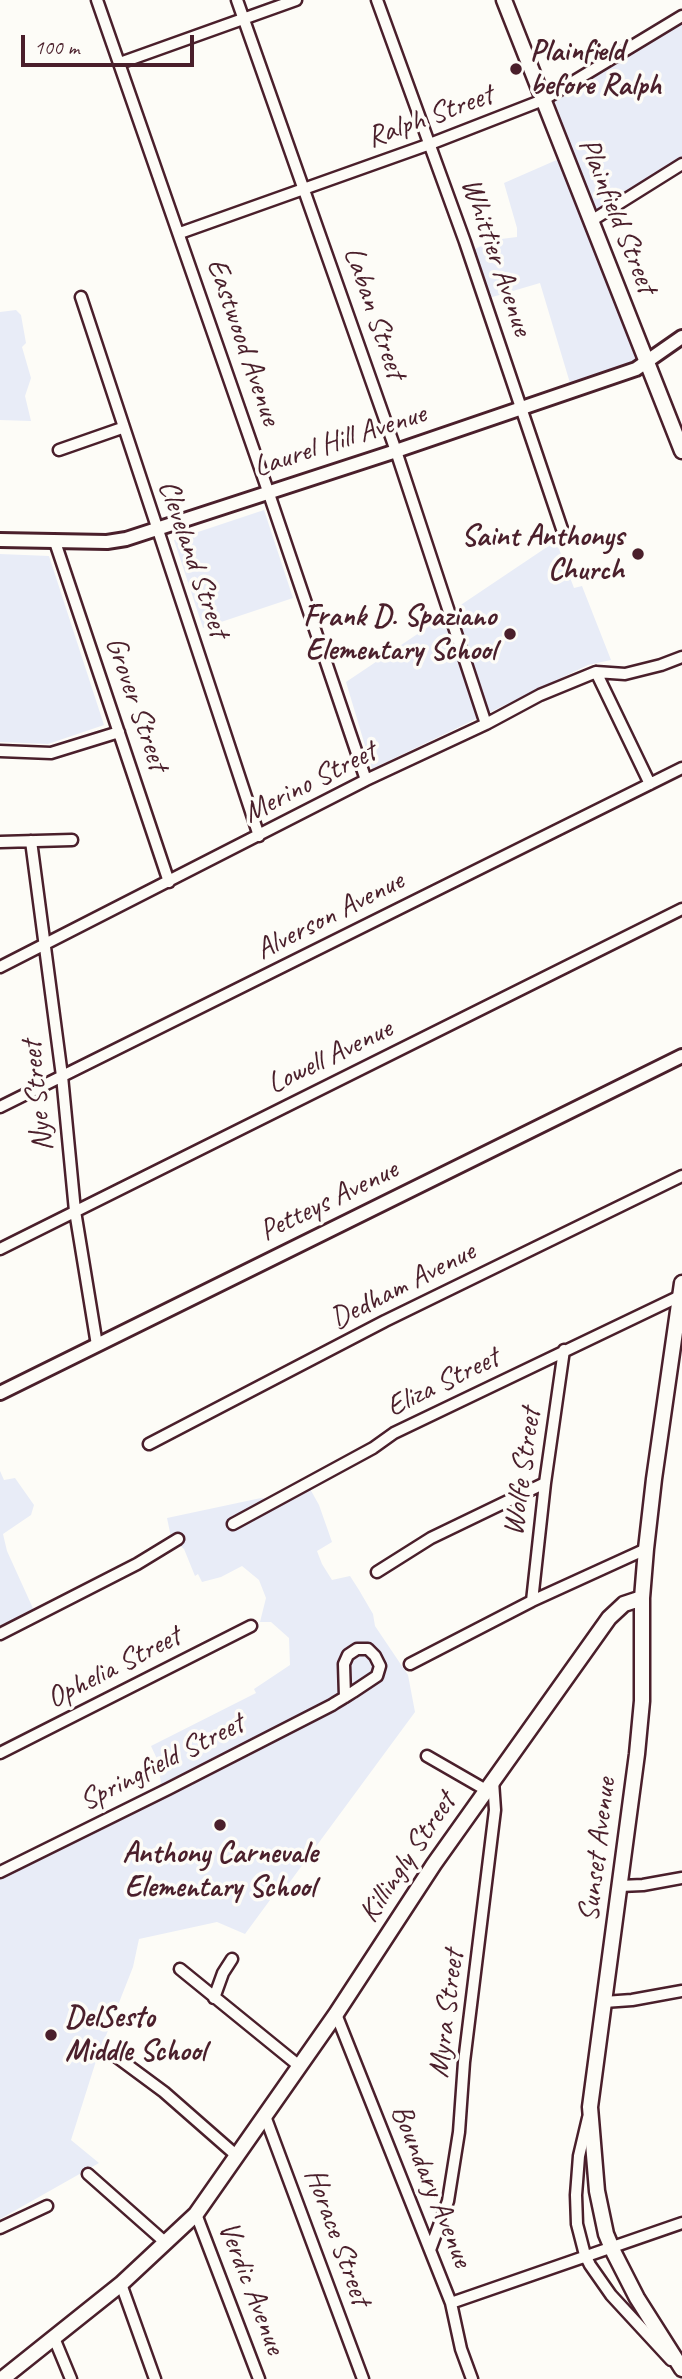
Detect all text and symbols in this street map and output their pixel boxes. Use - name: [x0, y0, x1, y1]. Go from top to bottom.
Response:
- scale bar: [24, 21, 198, 65]
- text: 100 m: [34, 34, 79, 60]
- place label: Plainfield before Ralph: [530, 34, 661, 104]
- marker: Plainfield before Ralph: [508, 61, 524, 77]
- street label: Ralph Street: [362, 78, 498, 156]
- street label: Plainfield Street: [570, 133, 664, 299]
- street label: Whittier Avenue: [452, 173, 540, 341]
- street label: Laban Street: [335, 242, 413, 384]
- street label: Eastwood Avenue: [198, 254, 288, 430]
- street label: Laurel Hill Avenue: [249, 396, 431, 486]
- street label: Cleveland Street: [149, 476, 237, 642]
- place label: Saint Anthonys Church: [461, 519, 624, 590]
- marker: Saint Anthonys Church: [630, 546, 646, 562]
- place label: Frank D. Spaziano Elementary School: [303, 599, 496, 670]
- marker: Frank D. Spaziano Elementary School: [502, 626, 518, 642]
- street label: Grover Street: [96, 632, 176, 776]
- street label: Merino Street: [237, 734, 383, 832]
- street label: Alverson Avenue: [250, 863, 410, 969]
- street label: Lowell Avenue: [262, 1011, 398, 1103]
- street label: Nye Street: [14, 1039, 62, 1153]
- street label: Petteys Avenue: [254, 1152, 404, 1250]
- street label: Dedham Avenue: [325, 1234, 481, 1338]
- street label: Eliza Street: [381, 1340, 505, 1426]
- street label: Wolfe Street: [496, 1406, 550, 1538]
- street label: Ophelia Street: [41, 1619, 187, 1717]
- street label: Springfield Street: [74, 1706, 250, 1820]
- street label: Sunset Avenue: [571, 1776, 625, 1924]
- street label: Killingly Street: [352, 1786, 464, 1930]
- marker: Anthony Carnevale Elementary School: [212, 1817, 228, 1833]
- place label: Anthony Carnevale Elementary School: [123, 1836, 317, 1906]
- street label: Myra Street: [421, 1948, 473, 2080]
- place label: DelSesto Middle School: [65, 2000, 206, 2070]
- marker: DelSesto Middle School: [43, 2027, 59, 2043]
- street label: Boundary Avenue: [382, 2099, 480, 2273]
- street label: Horace Street: [296, 2164, 378, 2310]
- street label: Verdic Avenue: [209, 2217, 293, 2359]

